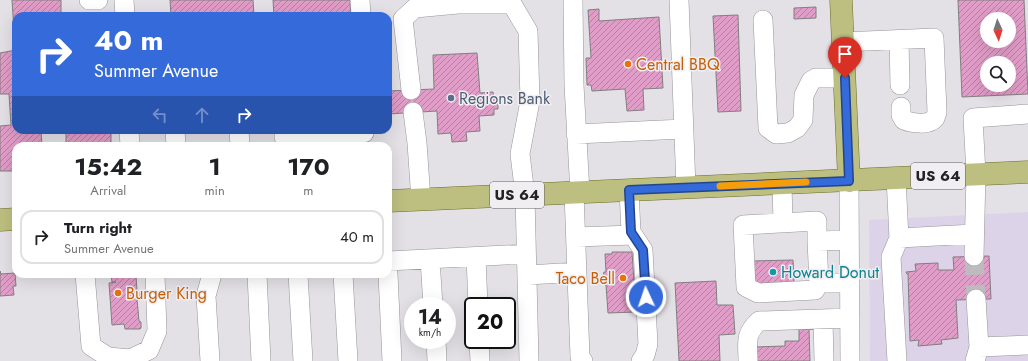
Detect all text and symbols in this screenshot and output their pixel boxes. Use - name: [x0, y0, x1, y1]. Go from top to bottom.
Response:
- north arrow: [980, 12, 1016, 48]
- map controls: [980, 12, 1016, 92]
- text: 40 m: [94, 20, 163, 61]
- icon: right: [28, 28, 80, 80]
- pin: [828, 37, 862, 78]
- icon: arrive: [834, 43, 856, 65]
- place label: Central BBQ: [636, 53, 720, 76]
- button: search: [980, 56, 1016, 92]
- text: Summer Avenue: [94, 58, 218, 84]
- marker: Central BBQ: [623, 59, 633, 69]
- place label: Regions Bank: [459, 87, 551, 110]
- marker: Regions Bank: [446, 93, 456, 103]
- icon: left: [149, 104, 171, 126]
- icon: ahead: [191, 104, 213, 126]
- icon: right: [233, 104, 255, 126]
- text: 15:42: [74, 149, 142, 184]
- text: 1: [209, 149, 221, 184]
- text: 170: [287, 149, 330, 184]
- road number: US 64: [911, 163, 965, 189]
- text: Arrival: [90, 181, 126, 200]
- text: min: [204, 181, 225, 200]
- text: m: [303, 181, 313, 200]
- road number: US 64: [490, 182, 544, 208]
- text: Turn right: [64, 217, 132, 239]
- icon: right: [30, 226, 52, 248]
- text: 40 m: [340, 226, 374, 248]
- text: Summer Avenue: [64, 239, 154, 258]
- place label: Howard Donut: [781, 261, 879, 284]
- place label: Taco Bell: [556, 267, 615, 290]
- marker: Howard Donut: [768, 267, 778, 277]
- marker: Taco Bell: [618, 273, 628, 283]
- position arrow: [625, 276, 667, 318]
- place label: Burger King: [126, 282, 207, 305]
- marker: Burger King: [113, 288, 123, 298]
- speed limit sign: 20: [464, 297, 516, 349]
- text: 14: [418, 303, 442, 332]
- text: km/h: [419, 325, 441, 340]

